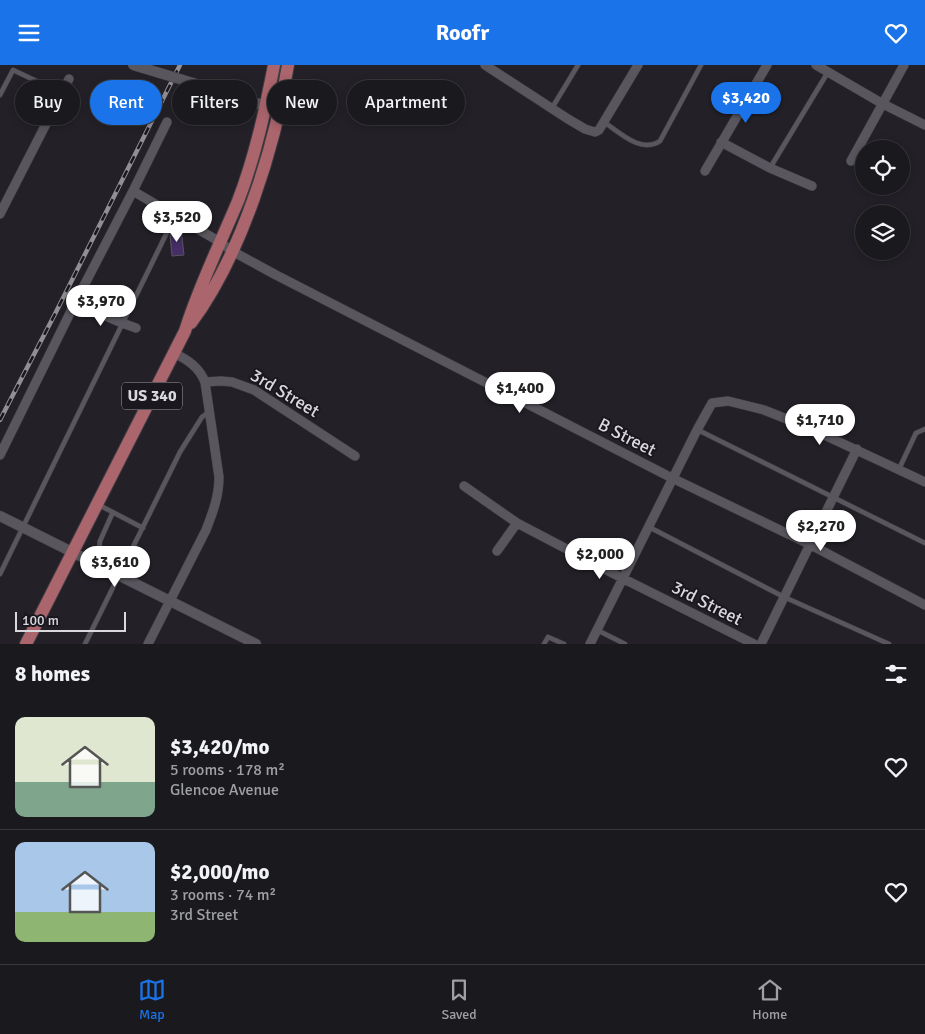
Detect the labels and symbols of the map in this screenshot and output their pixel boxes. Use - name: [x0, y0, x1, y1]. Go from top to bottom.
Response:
- pin: $3,420: [705, 82, 787, 124]
- pin: $3,520: [136, 201, 218, 243]
- pin: $3,970: [60, 285, 142, 327]
- street label: 3rd Street: [247, 364, 323, 422]
- pin: $1,400: [479, 371, 561, 414]
- road number: US 340: [122, 383, 182, 409]
- pin: $1,710: [779, 403, 861, 446]
- street label: B Street: [594, 413, 660, 461]
- pin: $2,270: [780, 509, 862, 552]
- pin: $2,000: [559, 537, 641, 580]
- pin: $3,610: [74, 545, 156, 588]
- street label: 3rd Street: [668, 576, 746, 630]
- scale bar: [15, 609, 126, 632]

